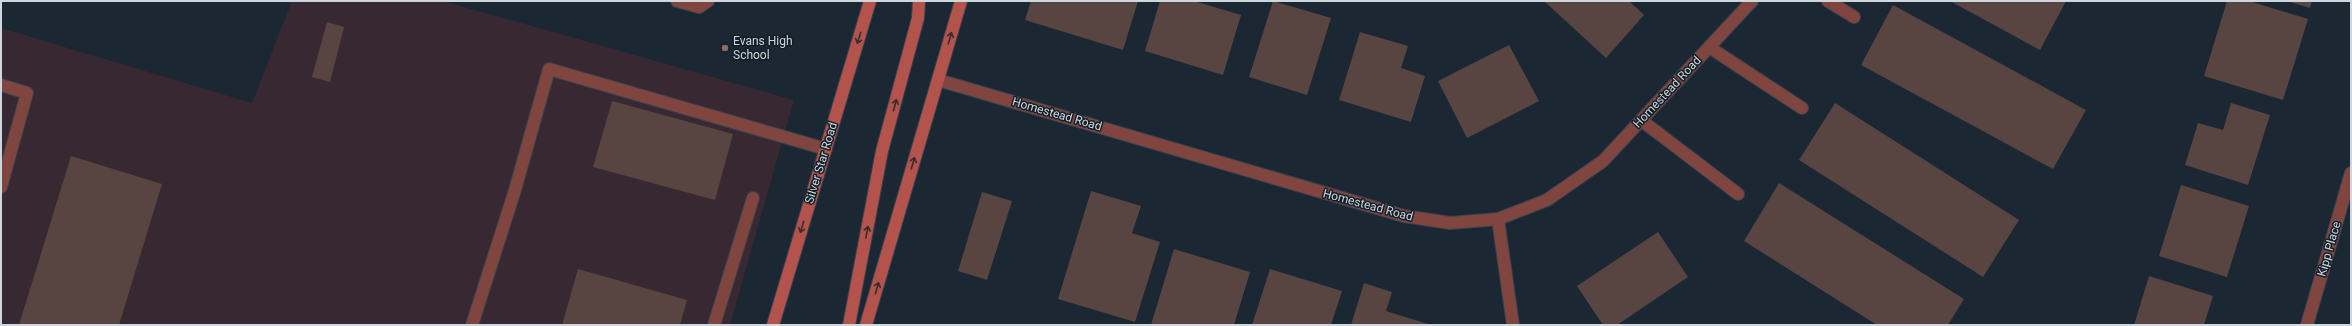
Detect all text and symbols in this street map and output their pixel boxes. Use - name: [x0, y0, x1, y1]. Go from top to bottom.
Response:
- one-way arrow: [855, 32, 862, 45]
- one-way arrow: [947, 32, 954, 45]
- place label: Evans High School: [733, 34, 793, 62]
- marker: Evans High School: [720, 43, 730, 53]
- street label: Homestead Road: [1630, 53, 1704, 131]
- street label: Homestead Road: [1011, 95, 1103, 133]
- one-way arrow: [891, 99, 899, 112]
- street label: Silver Star Road: [802, 121, 840, 205]
- one-way arrow: [910, 157, 917, 170]
- street label: Homestead Road: [1321, 186, 1415, 224]
- one-way arrow: [798, 220, 805, 233]
- street label: Kipp Place: [2314, 220, 2344, 278]
- one-way arrow: [863, 226, 871, 239]
- one-way arrow: [874, 281, 881, 294]

